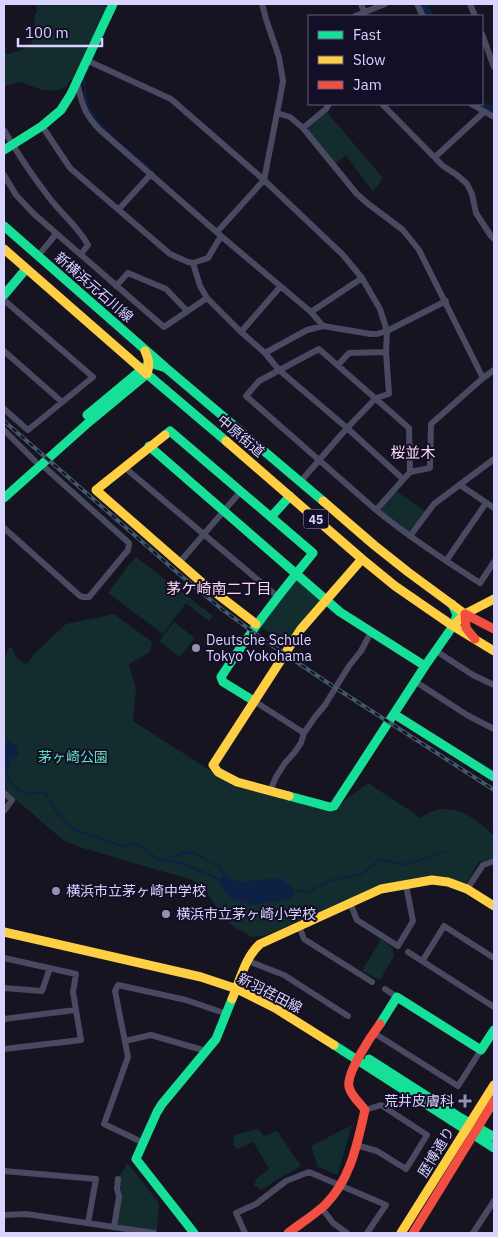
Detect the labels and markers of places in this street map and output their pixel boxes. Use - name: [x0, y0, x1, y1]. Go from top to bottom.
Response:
- place label: Deutsche Schule Tokyo Yokohama: [206, 631, 312, 665]
- marker: Deutsche Schule Tokyo Yokohama: [190, 642, 202, 654]
- place label: 横浜市立茅ヶ崎中学校: [66, 882, 206, 900]
- marker: 横浜市立茅ヶ崎中学校: [50, 885, 62, 897]
- place label: 横浜市立茅ヶ崎小学校: [176, 905, 316, 923]
- marker: 横浜市立茅ヶ崎小学校: [160, 908, 172, 920]
- place label: 荒井皮膚科: [384, 1092, 454, 1110]
- marker: 荒井皮膚科: [458, 1094, 472, 1108]

